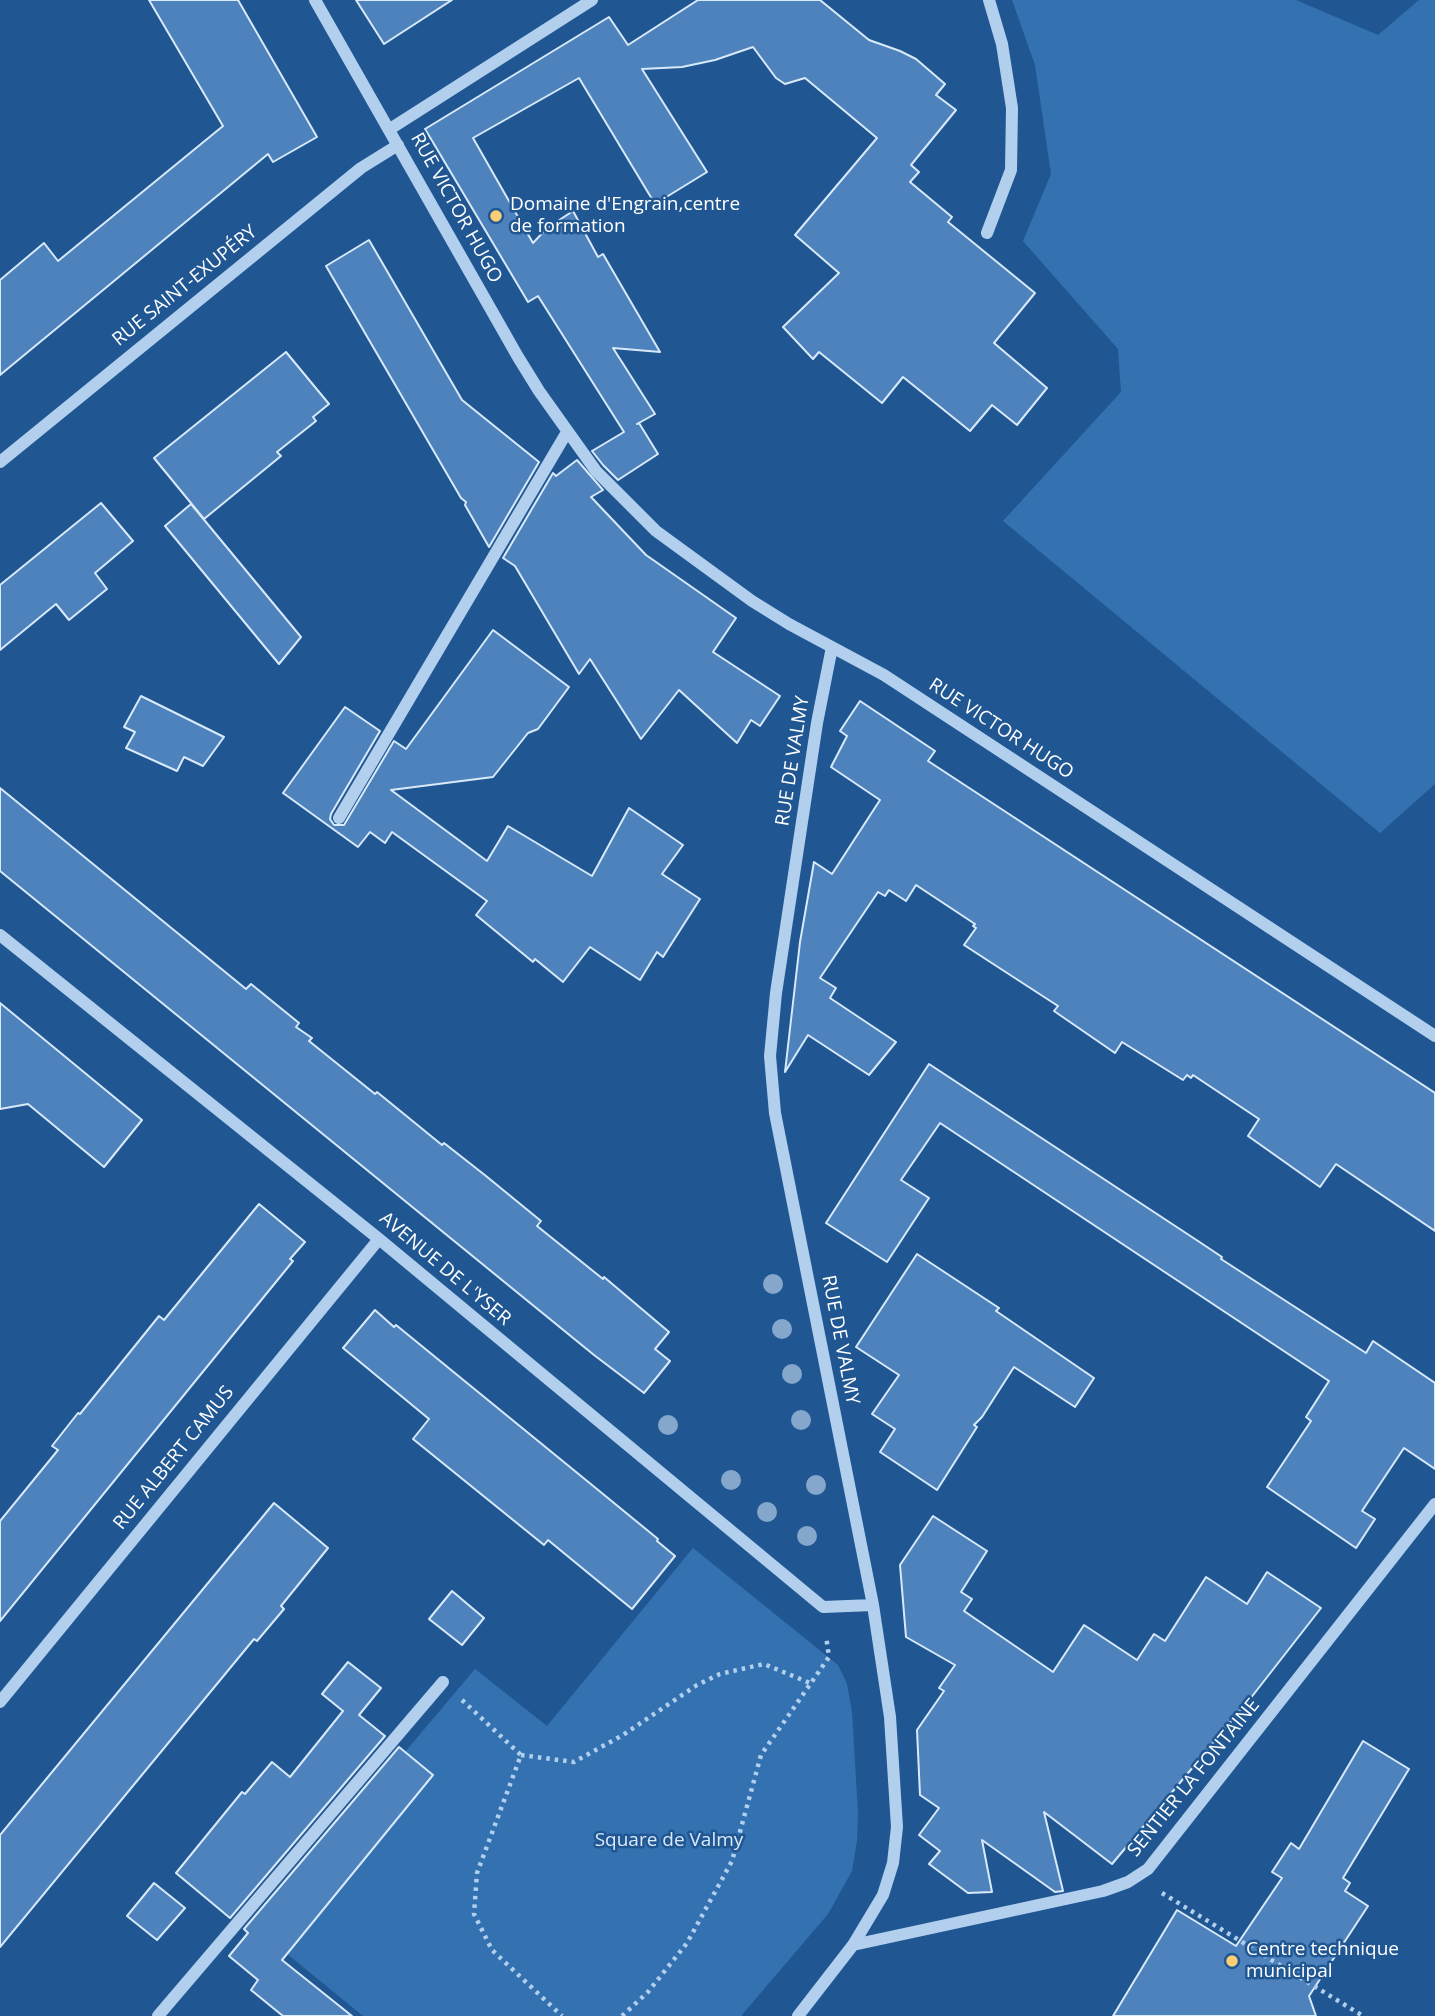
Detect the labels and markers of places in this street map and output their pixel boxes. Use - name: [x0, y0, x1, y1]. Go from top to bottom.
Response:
- place label: Domaine d'Engrain,centre de formation: [510, 194, 740, 238]
- marker: Domaine d'Engrain,centre de formation: [488, 208, 504, 224]
- place label: Centre technique municipal: [1246, 1939, 1399, 1983]
- marker: Centre technique municipal: [1224, 1953, 1240, 1969]

